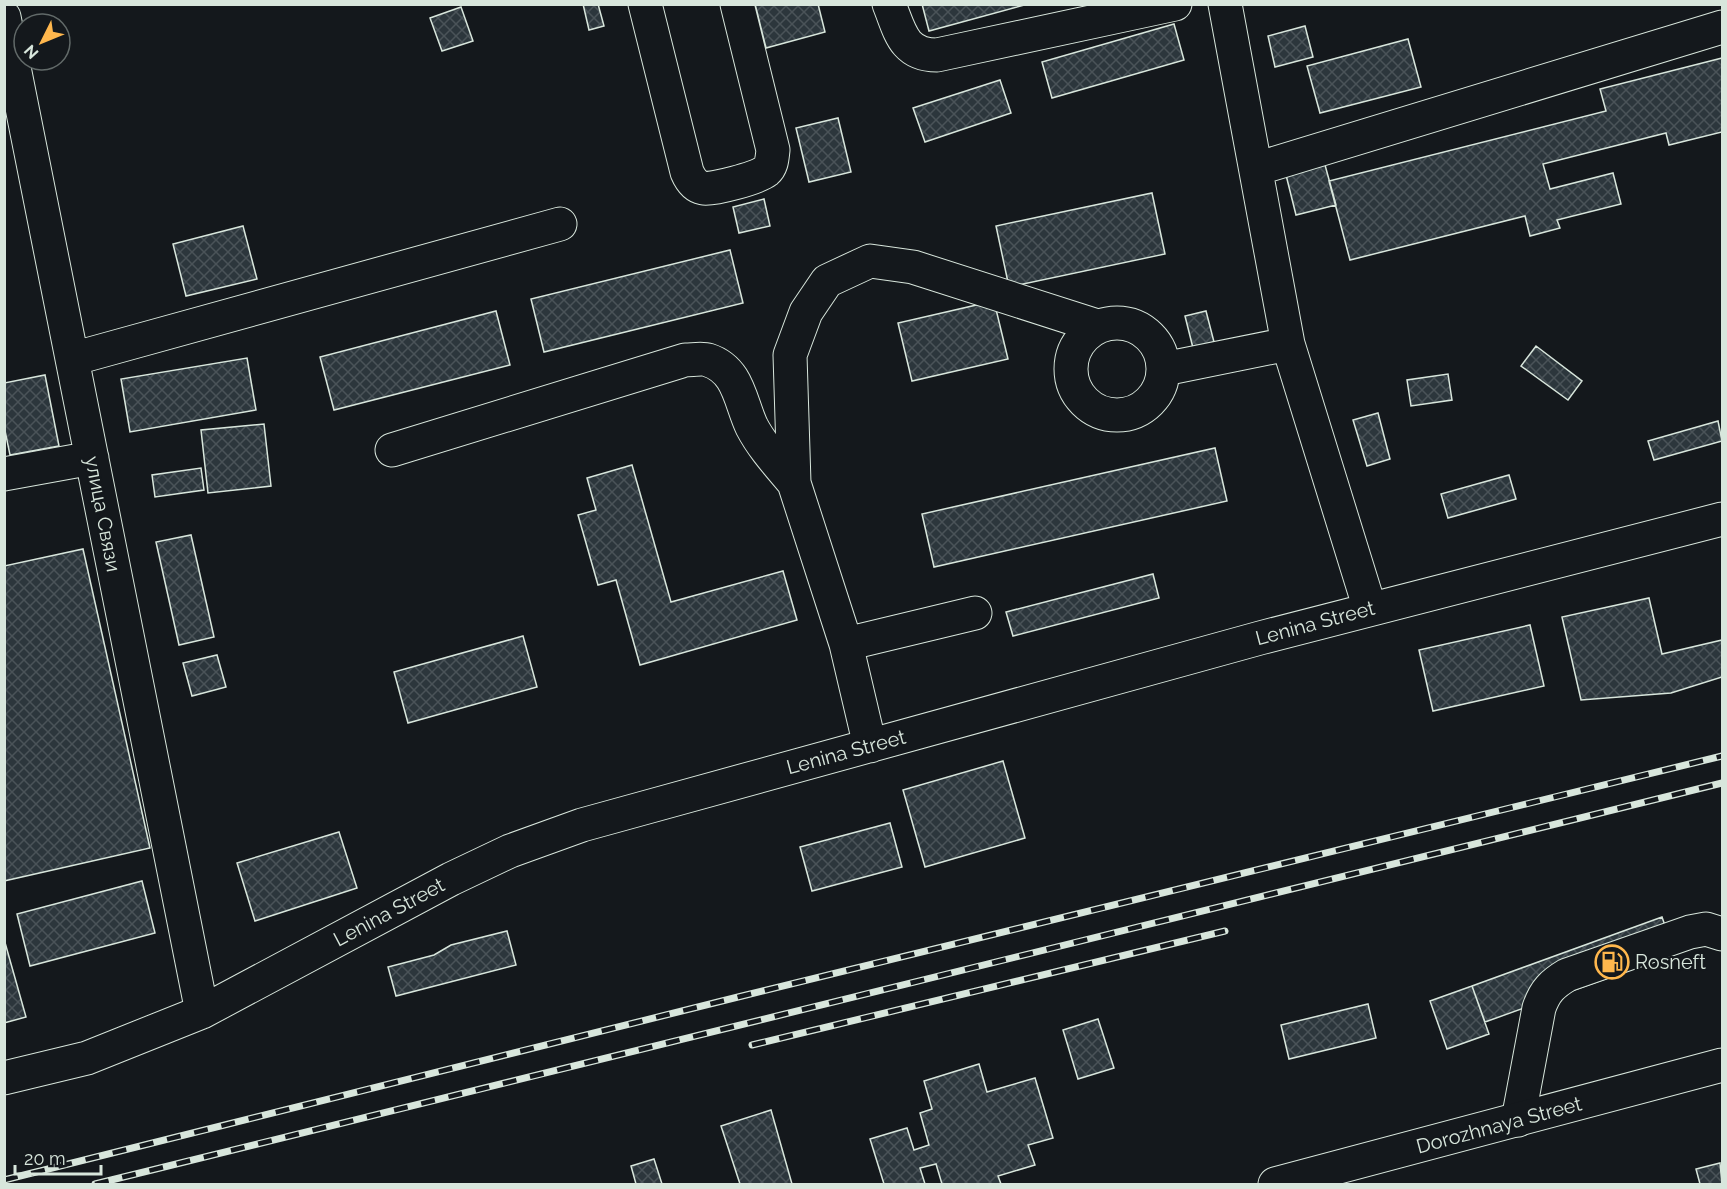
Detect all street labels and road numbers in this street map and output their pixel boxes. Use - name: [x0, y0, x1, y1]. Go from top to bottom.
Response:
- street label: улица Связи: [80, 454, 126, 574]
- street label: Lenina Street: [1253, 596, 1377, 650]
- street label: Lenina Street: [784, 725, 908, 779]
- street label: Lenina Street: [329, 873, 449, 951]
- street label: Dorozhnaya Street: [1414, 1091, 1585, 1159]

